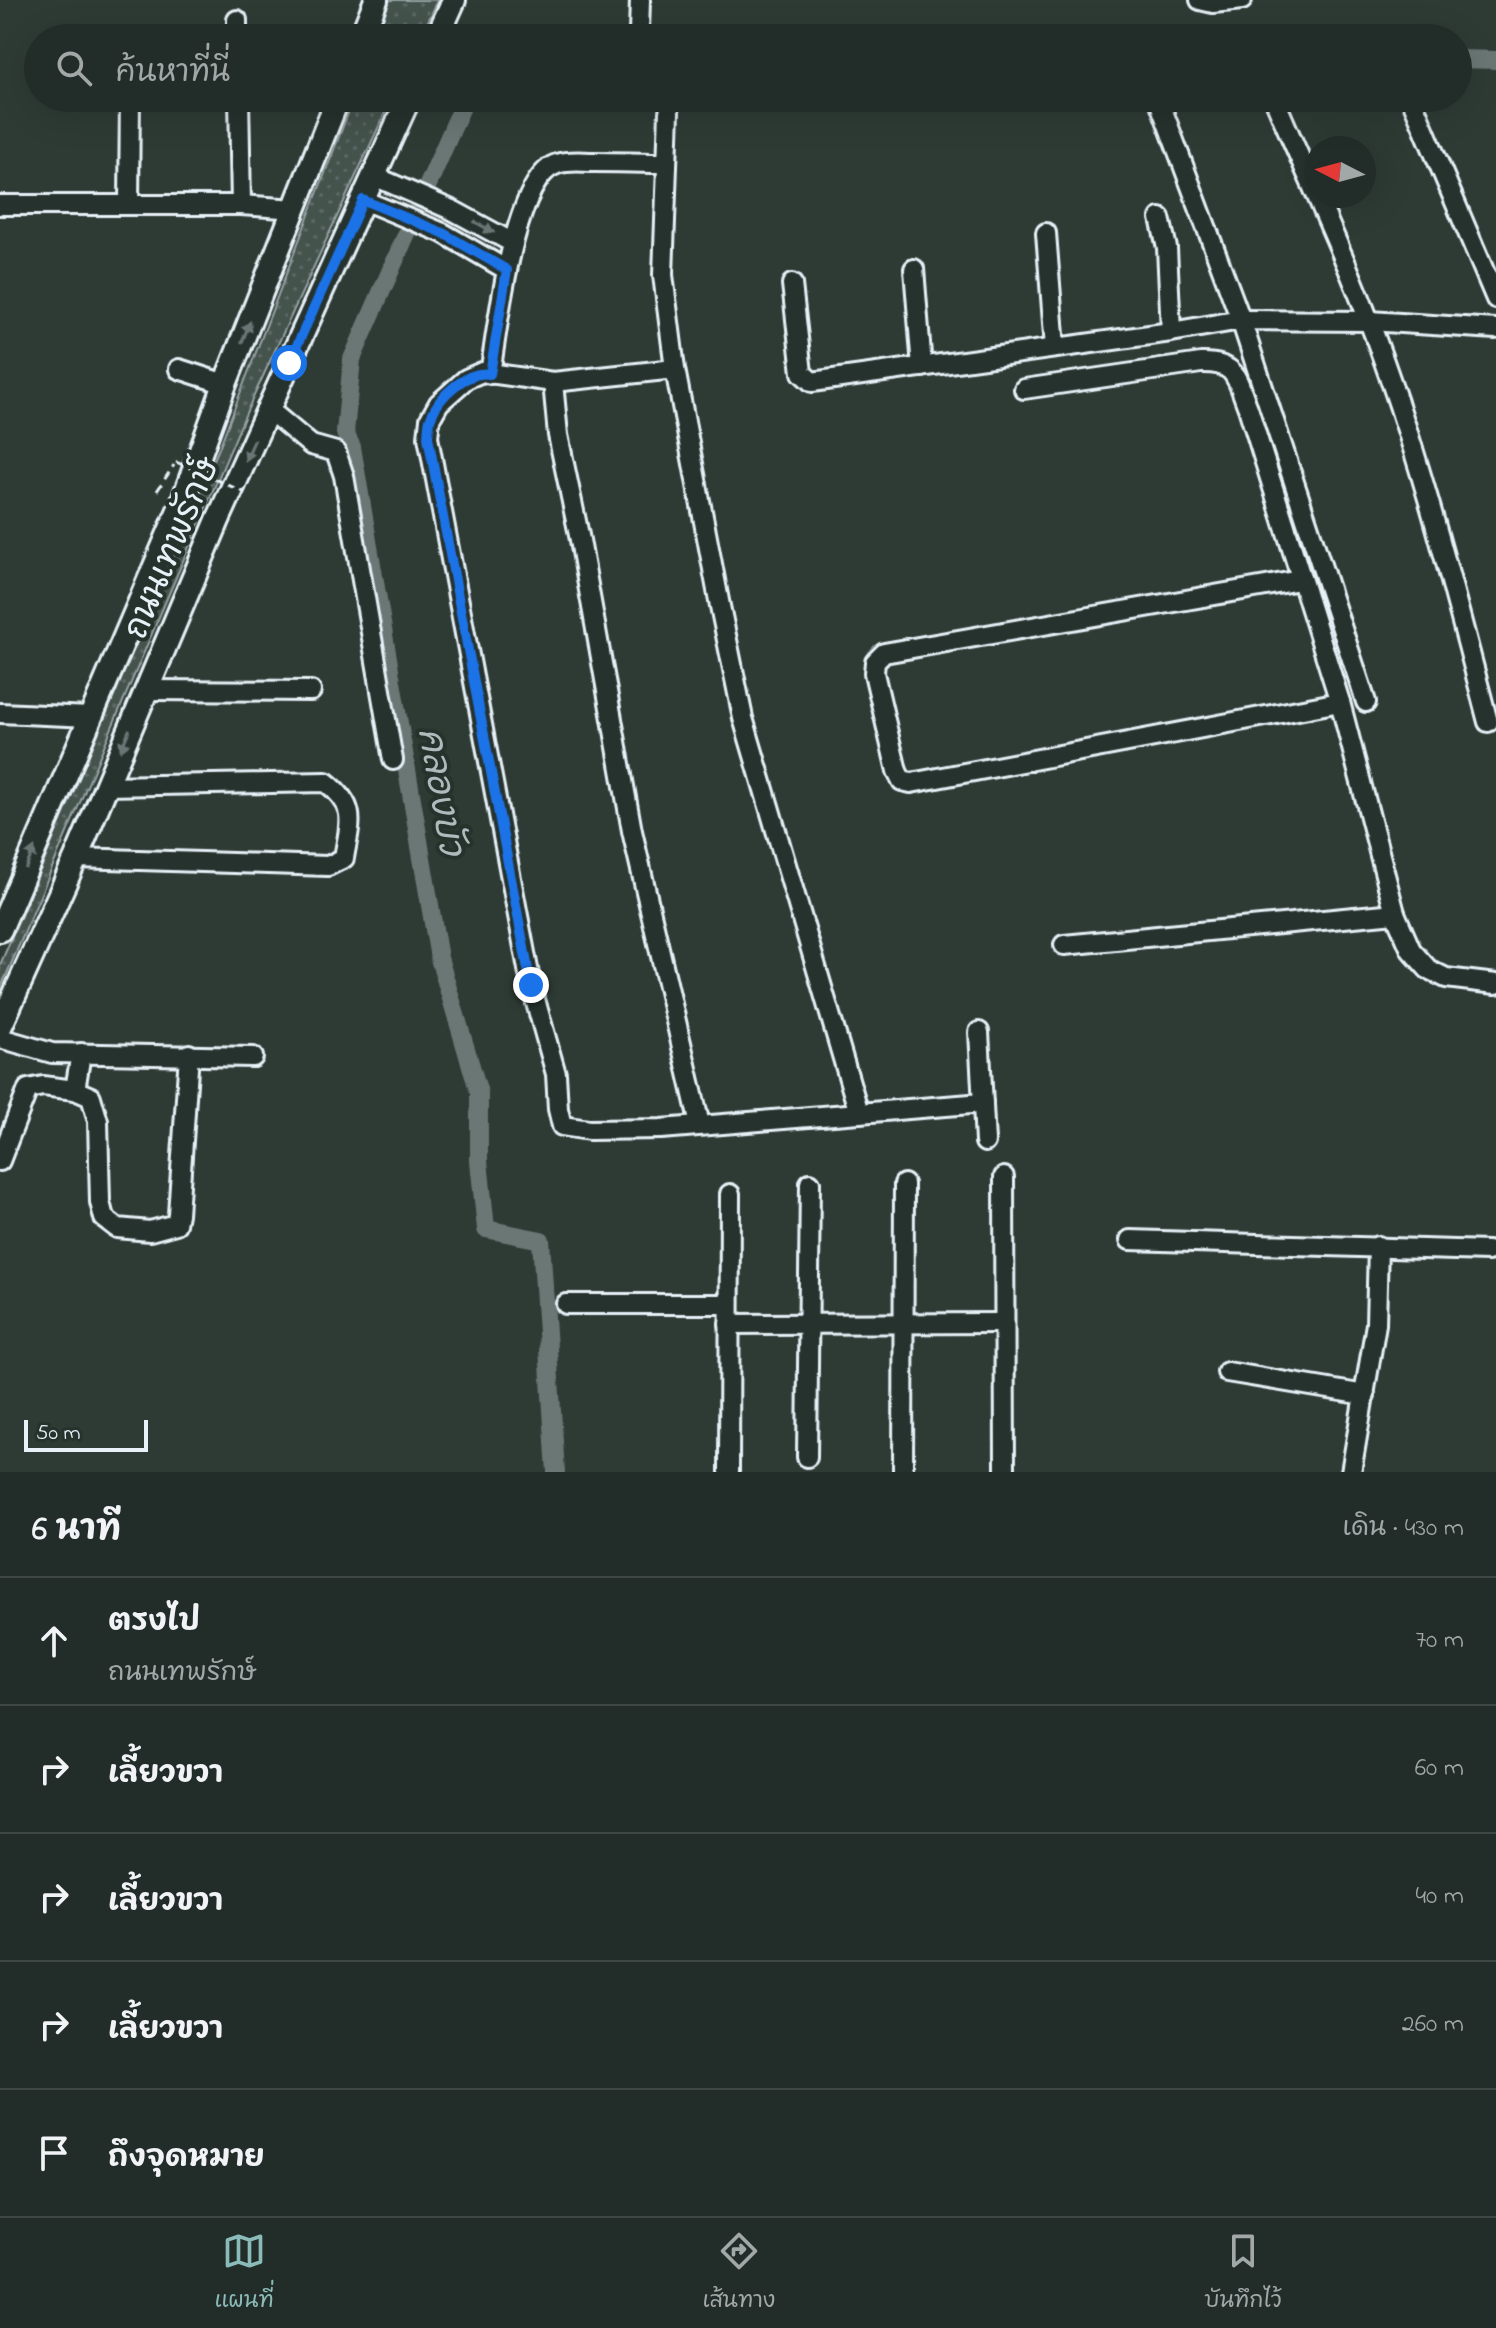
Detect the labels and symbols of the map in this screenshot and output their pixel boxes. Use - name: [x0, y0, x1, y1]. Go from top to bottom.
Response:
- north arrow: [1304, 136, 1376, 208]
- one-way arrow: [473, 220, 495, 234]
- one-way arrow: [239, 320, 252, 344]
- route start: [271, 345, 307, 381]
- one-way arrow: [243, 438, 257, 461]
- street label: ถนนเทพรักษ์: [113, 449, 235, 648]
- water label: คลองบัว: [401, 724, 476, 862]
- one-way arrow: [118, 728, 131, 752]
- one-way arrow: [24, 846, 37, 870]
- route end: [513, 967, 549, 1003]
- scale bar: [24, 1416, 148, 1452]

